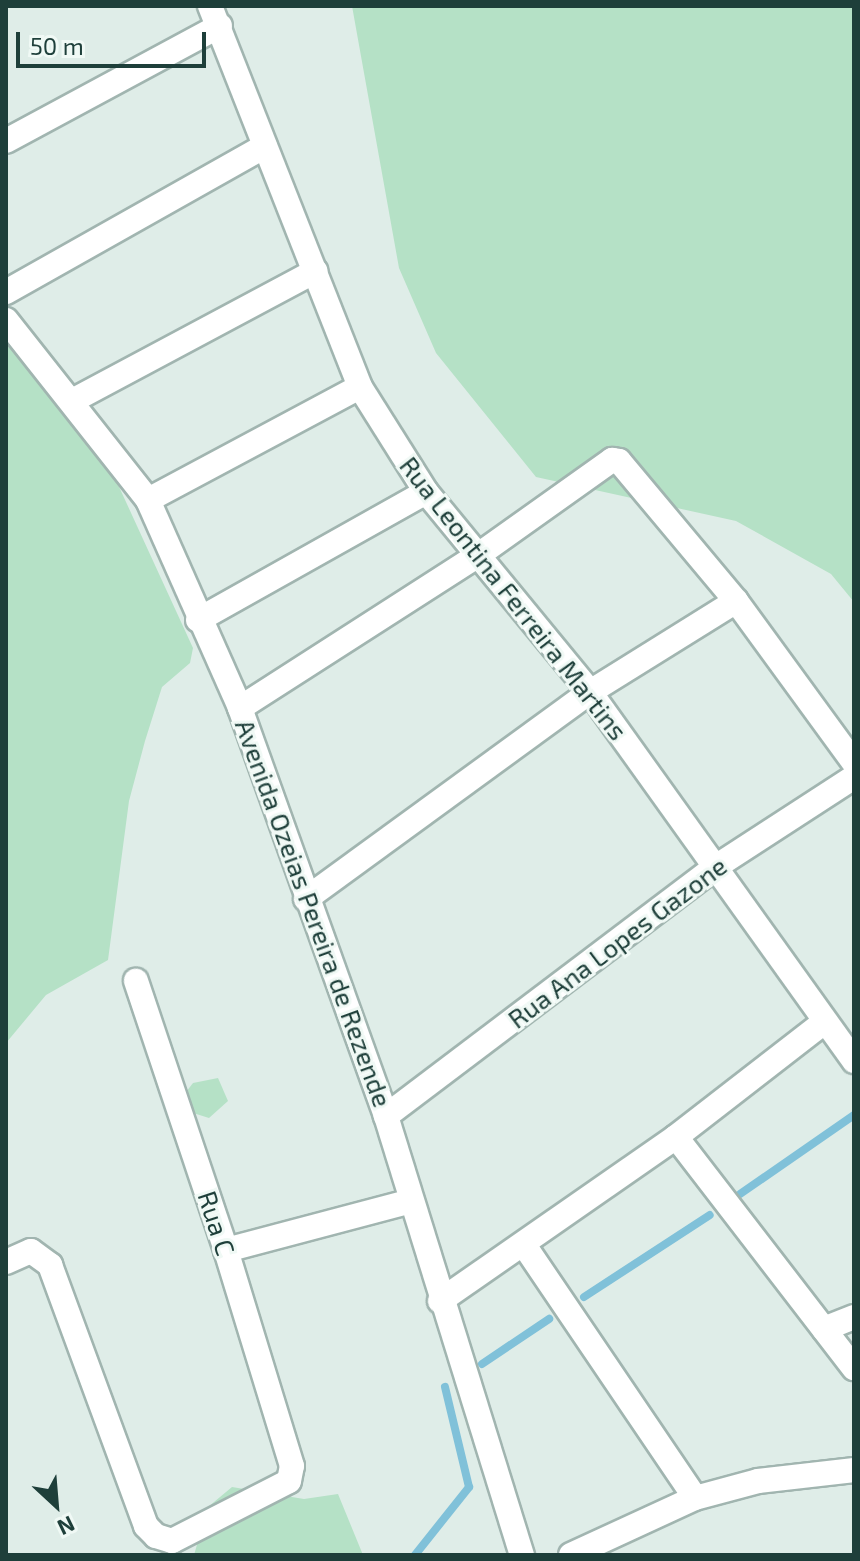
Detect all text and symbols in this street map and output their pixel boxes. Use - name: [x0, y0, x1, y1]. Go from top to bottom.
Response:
- scale bar: [20, 16, 210, 66]
- text: 50 m: [30, 31, 84, 60]
- street label: Rua Leontina Ferreira Martins: [394, 450, 634, 746]
- street label: Avenida Ozeias Pereira de Rezende: [229, 715, 399, 1111]
- street label: Rua Ana Lopes Gazone: [501, 849, 733, 1035]
- street label: Rua C: [192, 1187, 242, 1259]
- north arrow: [16, 1465, 96, 1545]
- text: N: [54, 1511, 79, 1542]

